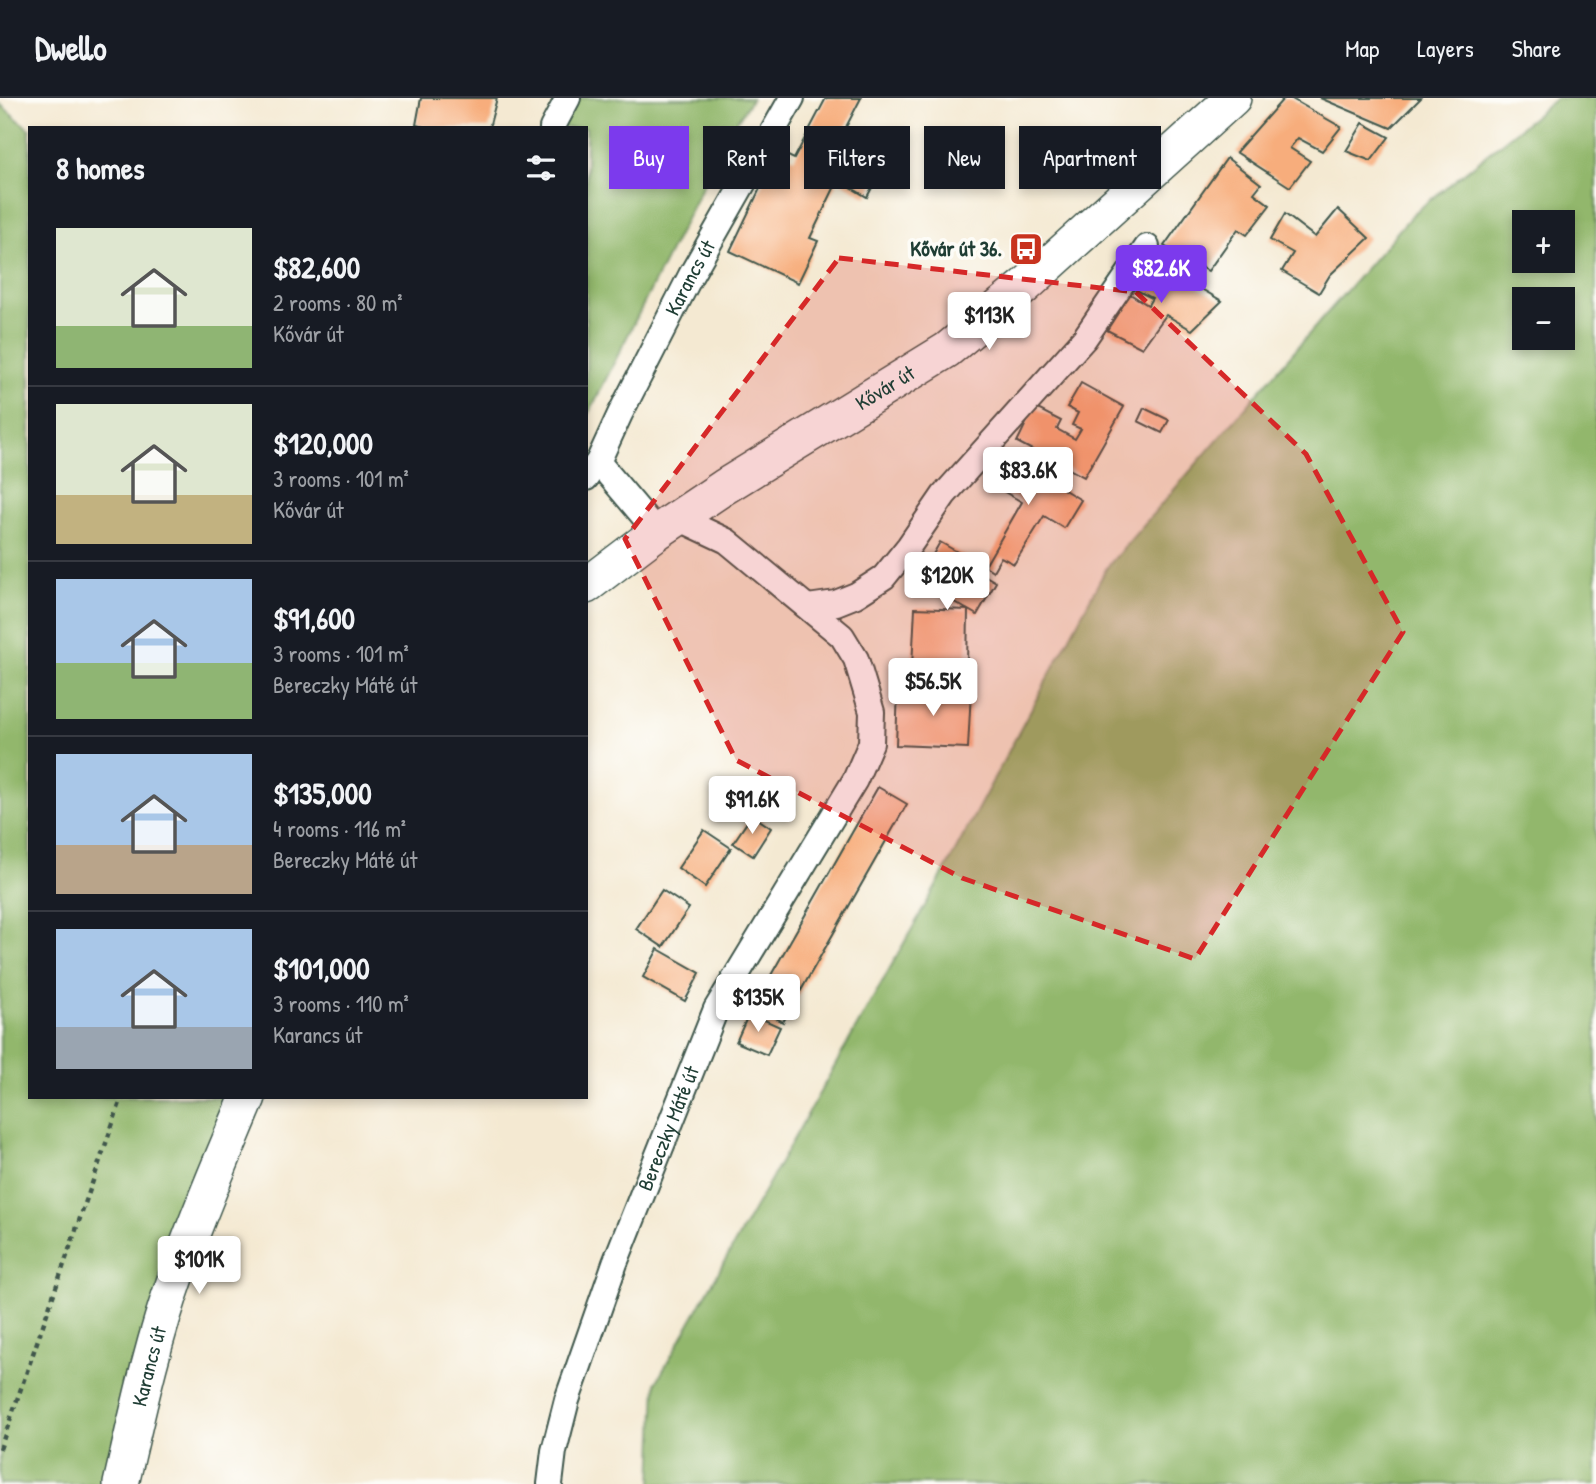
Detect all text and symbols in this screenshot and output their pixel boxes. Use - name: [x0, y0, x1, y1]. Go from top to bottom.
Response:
- text: Dwello: [35, 26, 107, 70]
- text: Map: [1345, 32, 1379, 64]
- text: Layers: [1417, 32, 1474, 64]
- text: Share: [1512, 32, 1561, 64]
- chip: Buy: [609, 126, 689, 189]
- chip: Rent: [703, 126, 790, 189]
- chip: Filters: [804, 126, 910, 189]
- chip: New: [924, 126, 1005, 189]
- chip: Apartment: [1019, 126, 1161, 189]
- text: 8 homes: [56, 148, 144, 188]
- icon: filters: [522, 149, 560, 187]
- map controls: [1512, 210, 1575, 350]
- button: +: [1512, 210, 1575, 273]
- bus stop icon: Kővár út 36.: [1007, 230, 1045, 268]
- street label: Karancs út: [658, 234, 722, 320]
- place label: Kővár út 36.: [910, 234, 1002, 263]
- pin: $82.6K: [1104, 246, 1218, 305]
- text: $82,600: [273, 247, 360, 287]
- text: $82.6K: [1132, 252, 1190, 283]
- icon: home: [112, 256, 196, 340]
- text: 2 rooms · 80 m²: [273, 287, 403, 318]
- button: −: [1512, 287, 1575, 350]
- pin: $113K: [940, 292, 1038, 352]
- text: $113K: [964, 299, 1014, 330]
- text: Kővár út: [273, 318, 344, 349]
- street label: Kővár út: [850, 358, 921, 417]
- text: $120,000: [273, 423, 373, 463]
- icon: home: [112, 432, 196, 516]
- pin: $83.6K: [971, 448, 1085, 507]
- text: $83.6K: [999, 454, 1057, 485]
- text: 3 rooms · 101 m²: [273, 463, 409, 494]
- text: Kővár út: [273, 494, 344, 525]
- pin: $120K: [898, 552, 996, 612]
- text: $120K: [920, 559, 974, 590]
- text: $91,600: [273, 598, 355, 638]
- icon: home: [112, 607, 196, 691]
- text: 3 rooms · 101 m²: [273, 638, 409, 669]
- pin: $56.5K: [876, 658, 990, 718]
- text: $56.5K: [904, 665, 962, 696]
- text: Bereczky Máté út: [273, 669, 417, 700]
- text: $135,000: [273, 773, 372, 813]
- pin: $91.6K: [695, 776, 809, 836]
- icon: home: [112, 782, 196, 866]
- text: $91.6K: [725, 783, 779, 814]
- text: 4 rooms · 116 m²: [273, 813, 406, 844]
- text: Bereczky Máté út: [273, 844, 417, 875]
- text: $101,000: [273, 948, 370, 988]
- icon: home: [112, 957, 196, 1041]
- pin: $135K: [709, 974, 807, 1034]
- text: $135K: [732, 981, 784, 1012]
- text: 3 rooms · 110 m²: [273, 988, 409, 1019]
- text: Karancs út: [273, 1019, 363, 1050]
- street label: Bereczky Máté út: [630, 1061, 706, 1195]
- pin: $101K: [150, 1236, 248, 1296]
- text: $101K: [174, 1243, 224, 1274]
- street label: Karancs út: [124, 1322, 173, 1409]

